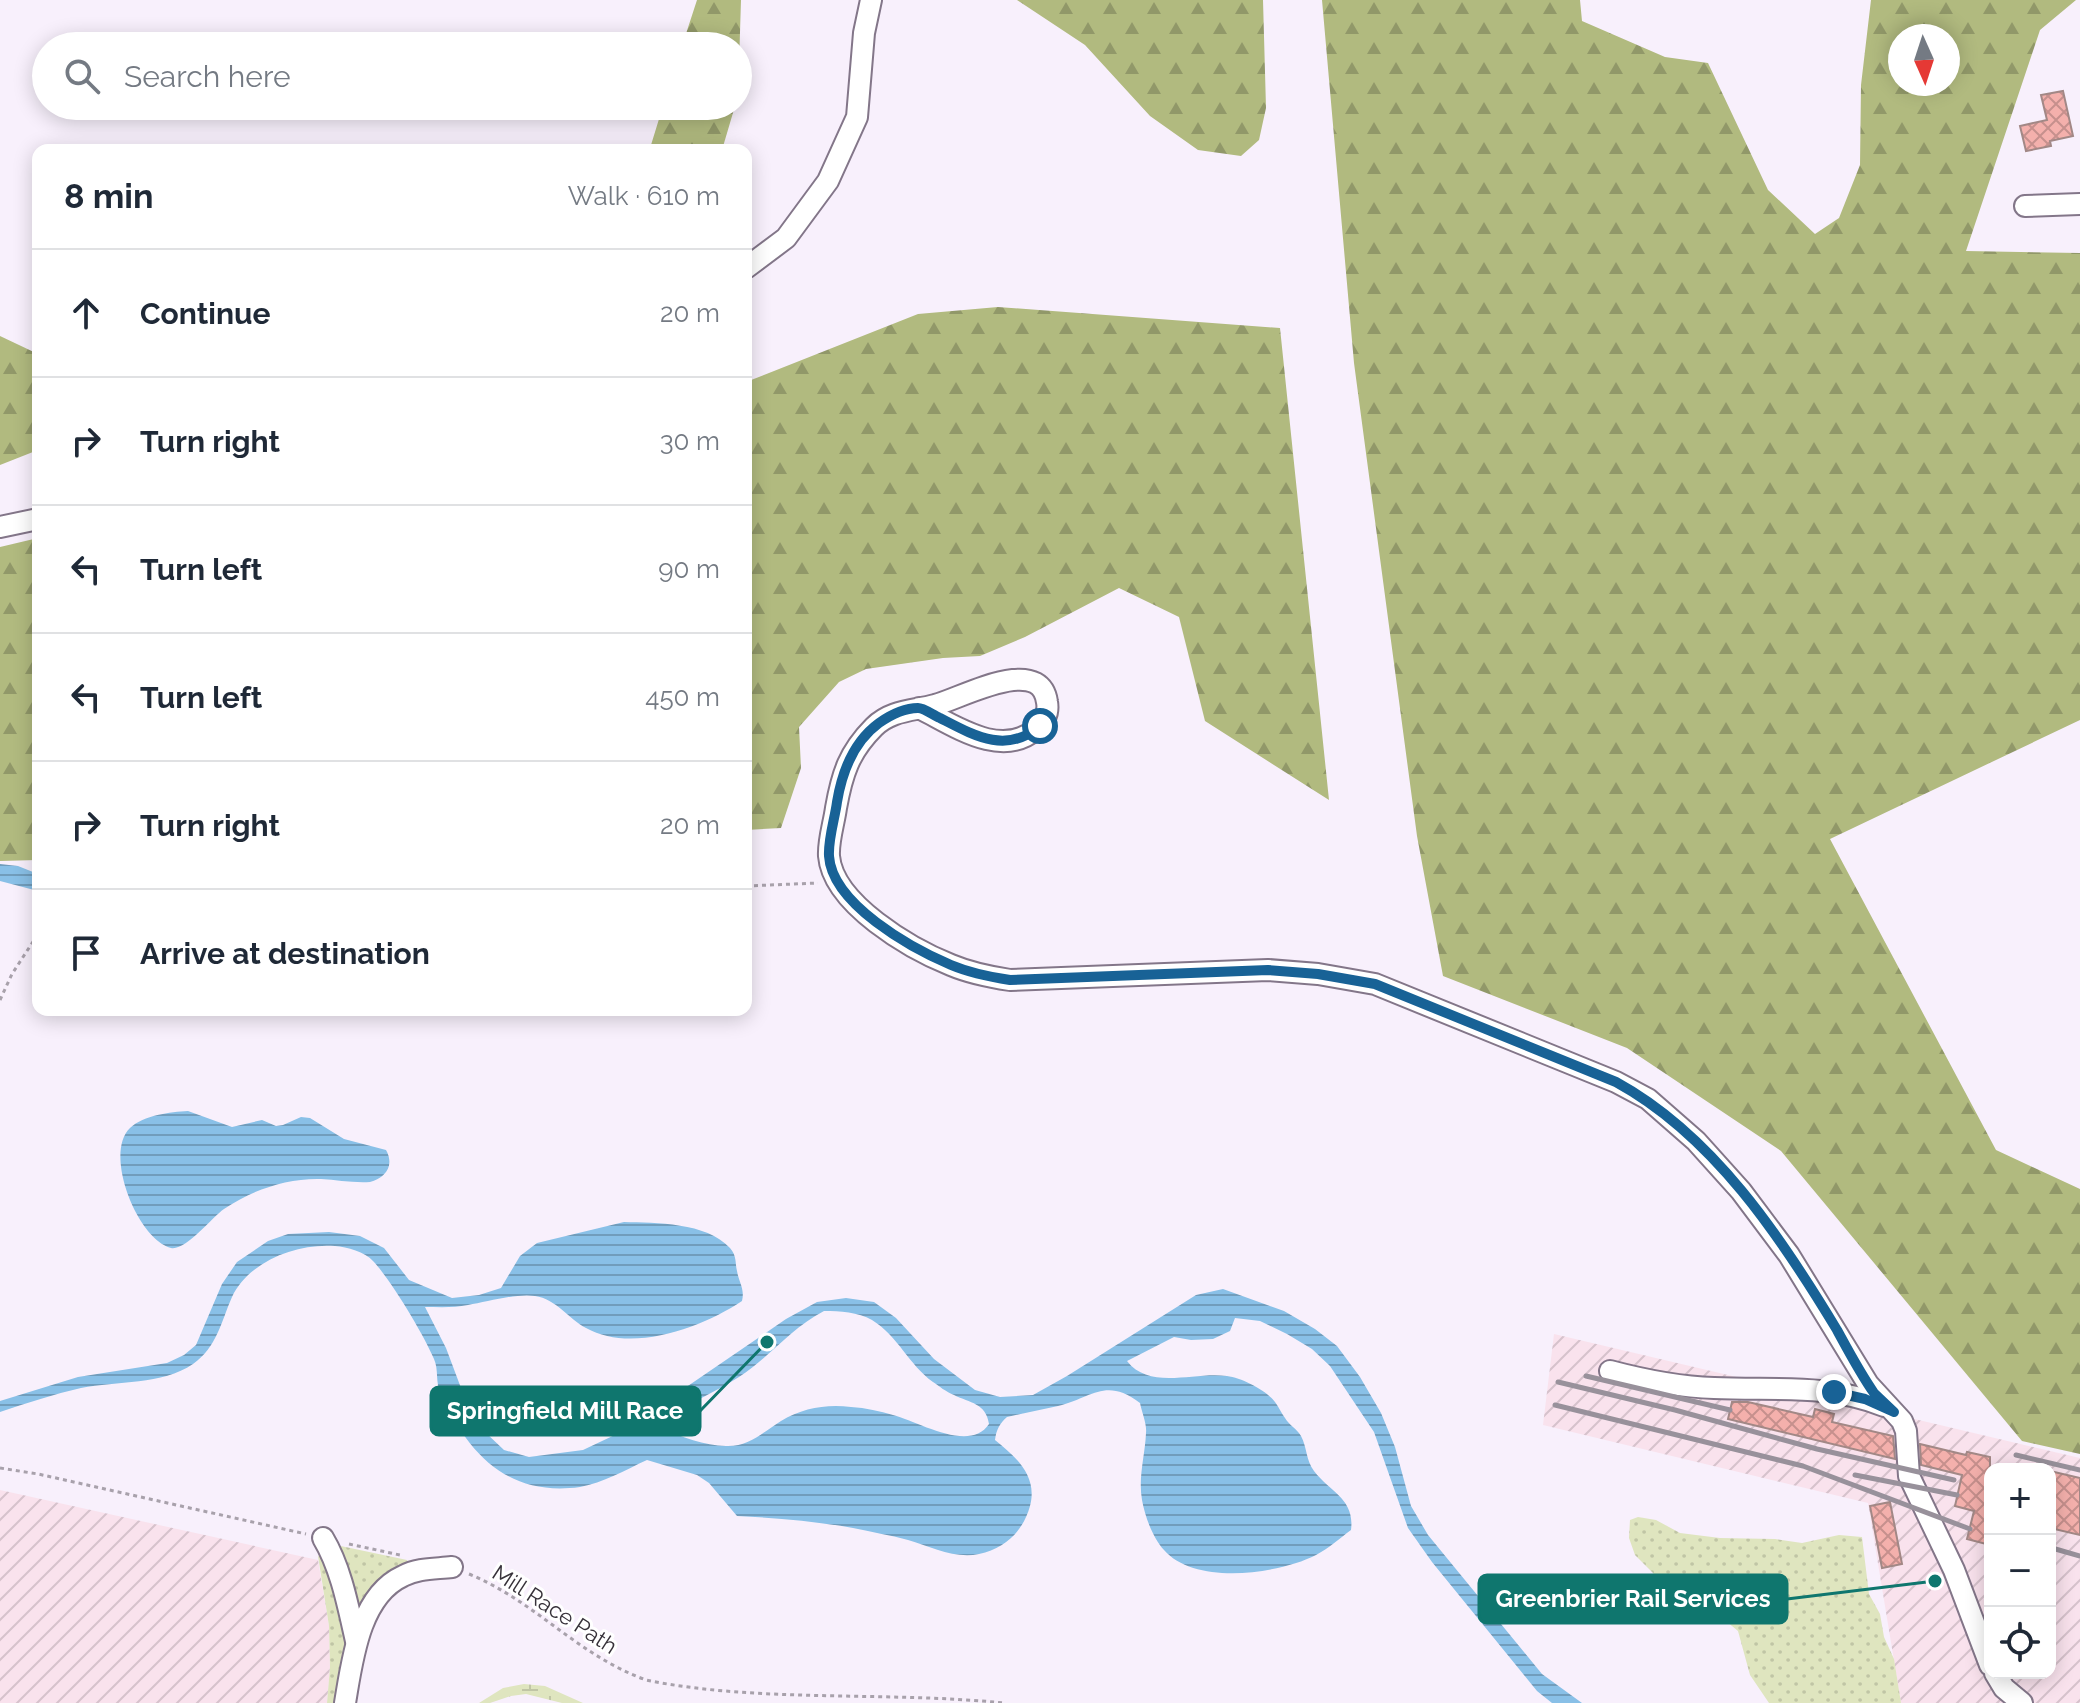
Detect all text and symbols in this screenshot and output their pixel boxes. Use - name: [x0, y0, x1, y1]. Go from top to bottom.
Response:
- north arrow: [1888, 24, 1960, 96]
- search box: [32, 32, 752, 120]
- icon: search: [60, 54, 104, 98]
- text: Search here: [124, 59, 291, 94]
- text: 8 min: [64, 176, 154, 216]
- text: Walk · 610 m: [568, 181, 720, 211]
- icon: ahead: [64, 291, 108, 335]
- text: Continue: [140, 296, 271, 331]
- text: 20 m: [660, 298, 720, 328]
- icon: right: [64, 419, 108, 463]
- text: Turn right: [140, 424, 280, 459]
- text: 30 m: [660, 426, 720, 456]
- icon: left: [64, 547, 108, 591]
- text: Turn left: [140, 552, 262, 587]
- text: 90 m: [658, 554, 720, 584]
- icon: left: [64, 675, 108, 719]
- text: Turn left: [140, 680, 262, 715]
- text: 450 m: [645, 682, 720, 712]
- route start: [1022, 708, 1058, 744]
- icon: right: [64, 803, 108, 847]
- text: Turn right: [140, 808, 280, 843]
- text: 20 m: [660, 810, 720, 840]
- icon: arrive: [64, 931, 108, 975]
- text: Arrive at destination: [140, 936, 430, 971]
- route end: [1816, 1374, 1852, 1410]
- callout: Springfield Mill Race: [431, 1387, 700, 1435]
- text: Springfield Mill Race: [447, 1396, 683, 1425]
- map controls: [1984, 1463, 2056, 1679]
- button: +: [1984, 1463, 2056, 1535]
- button: −: [1984, 1535, 2056, 1607]
- street label: Mill Race Path: [488, 1559, 622, 1659]
- callout: Greenbrier Rail Services: [1479, 1575, 1787, 1623]
- text: Greenbrier Rail Services: [1495, 1584, 1771, 1613]
- button: locate: [1984, 1607, 2056, 1679]

